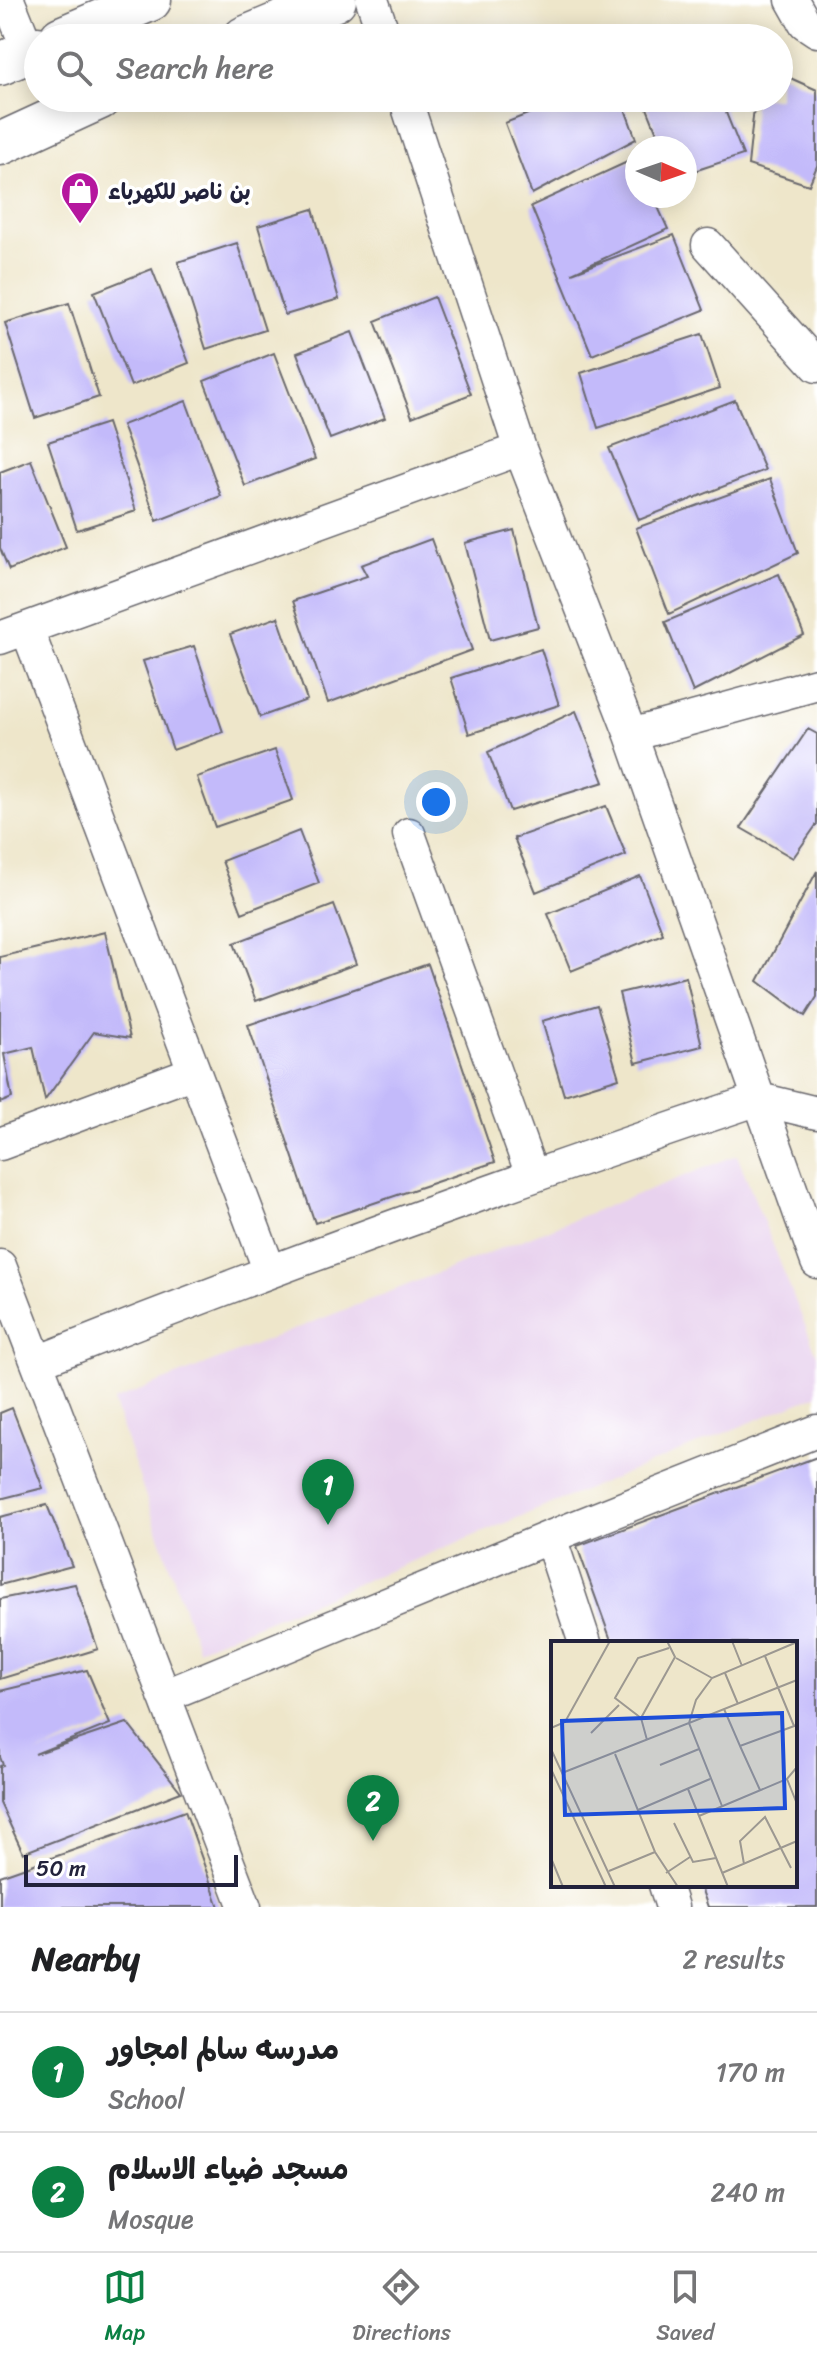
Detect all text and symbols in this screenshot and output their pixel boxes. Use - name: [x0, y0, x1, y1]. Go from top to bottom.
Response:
- search box: [24, 24, 793, 112]
- text: Search here: [116, 41, 274, 95]
- icon: search: [52, 46, 96, 90]
- north arrow: [625, 136, 697, 208]
- shop icon: بن ناصر للكهرباء: [59, 170, 101, 225]
- place label: بن ناصر للكهرباء: [108, 172, 251, 211]
- your location: [416, 782, 456, 822]
- pin: 1: [302, 1459, 354, 1525]
- inset map: [551, 1641, 797, 1887]
- pin: 2: [347, 1775, 399, 1841]
- text: 50 m: [36, 1849, 86, 1888]
- scale bar: [24, 1851, 238, 1887]
- text: Nearby: [32, 1929, 140, 1989]
- text: 2 results: [683, 1936, 785, 1982]
- text: مدرسه سالم امجاور: [108, 2022, 339, 2076]
- text: 1: [52, 2049, 64, 2095]
- text: 170 m: [716, 2049, 785, 2095]
- text: School: [108, 2076, 185, 2122]
- text: مسجد ضياء الاسلام: [108, 2142, 349, 2196]
- text: 2: [50, 2169, 66, 2215]
- text: 240 m: [711, 2169, 785, 2215]
- text: Mosque: [108, 2196, 194, 2242]
- tab: Map: [103, 2265, 147, 2352]
- tab: Directions: [352, 2265, 451, 2352]
- tab: Saved: [656, 2265, 714, 2352]

